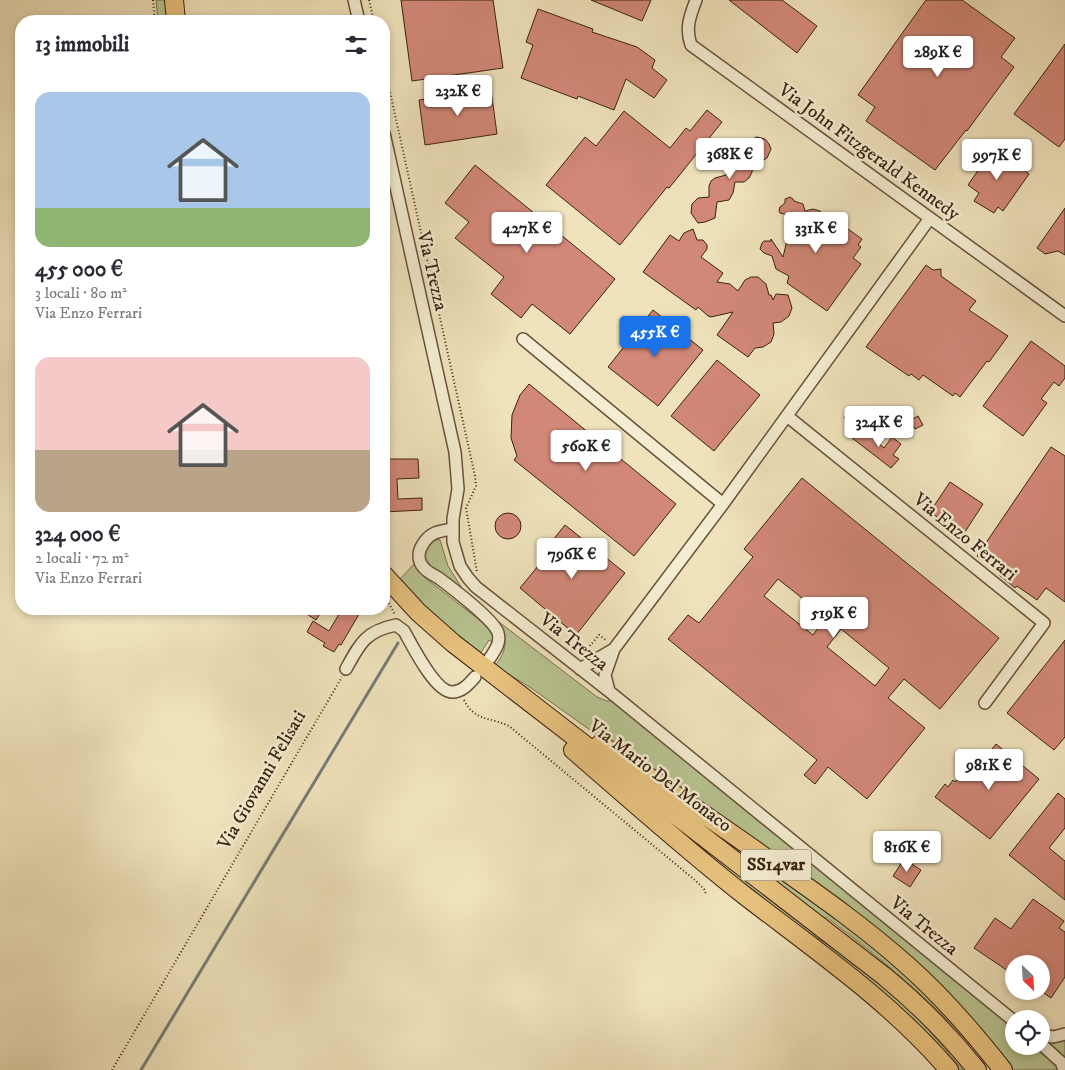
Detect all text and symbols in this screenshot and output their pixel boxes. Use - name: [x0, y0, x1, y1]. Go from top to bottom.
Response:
- icon: filters: [342, 31, 370, 59]
- text: 13 immobili: [35, 32, 129, 58]
- pin: 289K €: [897, 36, 979, 78]
- text: 289K €: [914, 42, 962, 62]
- pin: 232K €: [417, 74, 499, 117]
- street label: Via John Fitzgerald Kennedy: [773, 78, 965, 226]
- text: 232K €: [435, 81, 481, 101]
- icon: home: [158, 125, 248, 215]
- pin: 368K €: [689, 138, 771, 180]
- pin: 997K €: [956, 138, 1038, 181]
- text: 368K €: [707, 144, 753, 164]
- text: 997K €: [973, 145, 1021, 165]
- pin: 427K €: [486, 212, 568, 254]
- pin: 331K €: [775, 212, 857, 254]
- text: 427K €: [502, 218, 552, 238]
- text: 331K €: [795, 218, 837, 238]
- street label: Via Trezza: [411, 228, 452, 313]
- text: 455 000 €: [35, 257, 123, 283]
- text: 3 locali · 80 m²: [35, 283, 127, 303]
- text: Via Enzo Ferrari: [35, 303, 142, 323]
- pin: 455K €: [614, 316, 696, 358]
- text: 455K €: [630, 322, 680, 342]
- icon: home: [158, 390, 248, 480]
- pin: 324K €: [838, 406, 920, 448]
- text: 324K €: [855, 412, 903, 432]
- pin: 560K €: [545, 430, 627, 472]
- text: 560K €: [562, 436, 610, 456]
- street label: Via Enzo Ferrari: [908, 487, 1022, 586]
- text: 324 000 €: [35, 522, 120, 548]
- pin: 796K €: [531, 538, 613, 580]
- text: 796K €: [548, 544, 596, 564]
- text: 2 locali · 72 m²: [35, 548, 129, 568]
- text: Via Enzo Ferrari: [35, 568, 142, 588]
- pin: 519K €: [793, 596, 875, 639]
- text: 519K €: [811, 603, 857, 623]
- street label: Via Trezza: [534, 607, 613, 676]
- street label: Via Giovanni Felisati: [212, 706, 311, 854]
- street label: Via Mario Del Monaco: [583, 714, 736, 837]
- pin: 981K €: [948, 748, 1030, 791]
- text: 981K €: [966, 755, 1012, 775]
- pin: 816K €: [866, 830, 948, 873]
- text: 816K €: [884, 837, 930, 857]
- road number: SS14var: [741, 850, 811, 880]
- street label: Via Trezza: [885, 891, 963, 960]
- north arrow: [1005, 955, 1050, 1000]
- map controls: [1005, 955, 1050, 1055]
- button: locate: [1005, 1010, 1050, 1055]

